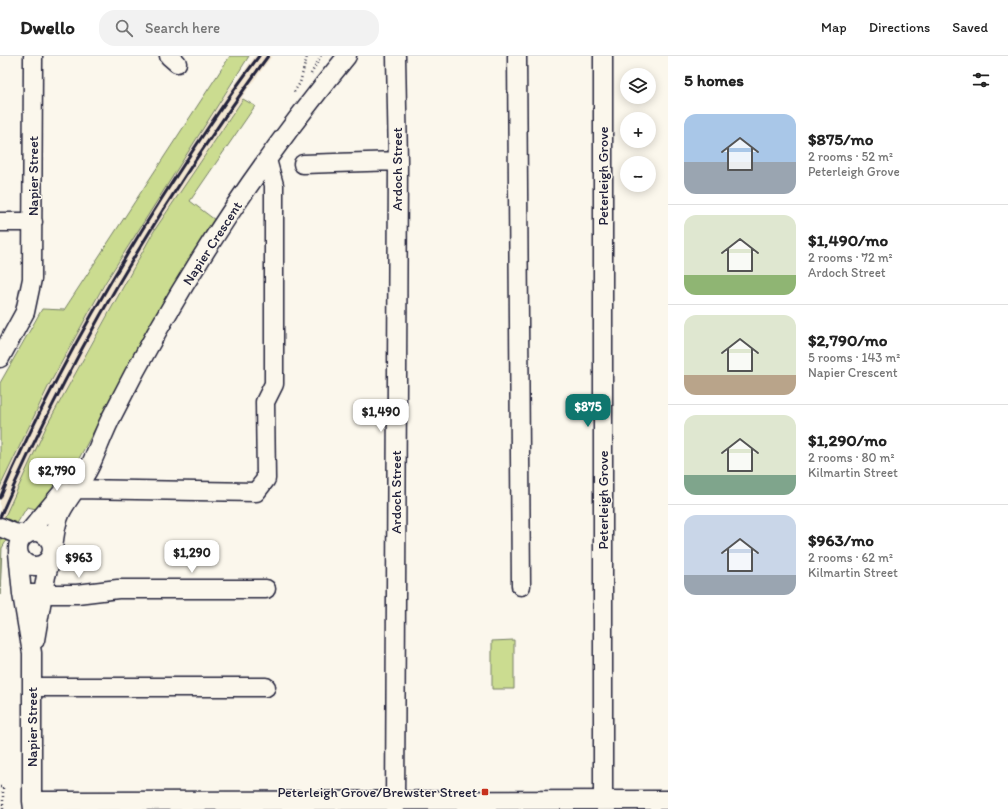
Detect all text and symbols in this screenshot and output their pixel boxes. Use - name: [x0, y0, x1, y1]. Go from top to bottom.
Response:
- search box: [99, 10, 379, 46]
- text: Dwello: [20, 16, 75, 39]
- icon: search: [113, 17, 135, 39]
- text: Search here: [145, 19, 220, 37]
- text: Map: [821, 19, 847, 36]
- text: Directions: [869, 19, 930, 36]
- text: Saved: [952, 19, 988, 36]
- map controls: [620, 68, 656, 192]
- button: layers: [620, 68, 656, 104]
- icon: filters: [970, 69, 992, 91]
- text: 5 homes: [684, 70, 744, 90]
- button: +: [620, 112, 656, 148]
- street label: Peterleigh Grove: [595, 126, 612, 225]
- street label: Ardoch Street: [389, 127, 406, 211]
- text: $875/mo: [808, 129, 873, 149]
- icon: home: [716, 130, 764, 178]
- street label: Napier Street: [25, 136, 42, 216]
- text: 2 rooms · 52 m²: [808, 149, 893, 164]
- button: −: [620, 156, 656, 192]
- text: Peterleigh Grove: [808, 164, 900, 179]
- street label: Napier Crescent: [179, 198, 246, 288]
- text: $1,490/mo: [808, 230, 888, 250]
- icon: home: [716, 231, 764, 279]
- text: 2 rooms · 72 m²: [808, 250, 893, 265]
- text: Ardoch Street: [808, 265, 886, 280]
- text: $2,790/mo: [808, 330, 887, 350]
- icon: home: [716, 331, 764, 379]
- text: 5 rooms · 143 m²: [808, 350, 900, 365]
- text: Napier Crescent: [808, 365, 898, 380]
- pin: $875: [564, 394, 612, 428]
- pin: $1,490: [348, 399, 414, 433]
- text: $875: [575, 399, 602, 414]
- text: $1,490: [362, 404, 400, 419]
- text: $1,290/mo: [808, 430, 887, 450]
- icon: home: [716, 431, 764, 479]
- street label: Ardoch Street: [388, 450, 405, 534]
- street label: Peterleigh Grove: [595, 450, 612, 549]
- text: 2 rooms · 80 m²: [808, 450, 895, 465]
- pin: $2,790: [24, 458, 90, 492]
- text: $2,790: [38, 463, 76, 478]
- text: Kilmartin Street: [808, 465, 898, 480]
- text: $963/mo: [808, 530, 874, 550]
- icon: home: [716, 531, 764, 579]
- pin: $1,290: [159, 540, 225, 574]
- pin: $963: [55, 545, 103, 579]
- text: $1,290: [173, 545, 211, 560]
- text: $963: [65, 550, 93, 565]
- text: 2 rooms · 62 m²: [808, 550, 893, 565]
- text: Kilmartin Street: [808, 565, 898, 580]
- street label: Napier Street: [24, 687, 41, 767]
- place label: Peterleigh Grove/Brewster Street: [278, 784, 477, 801]
- marker: Peterleigh Grove/Brewster Street: [480, 787, 490, 797]

